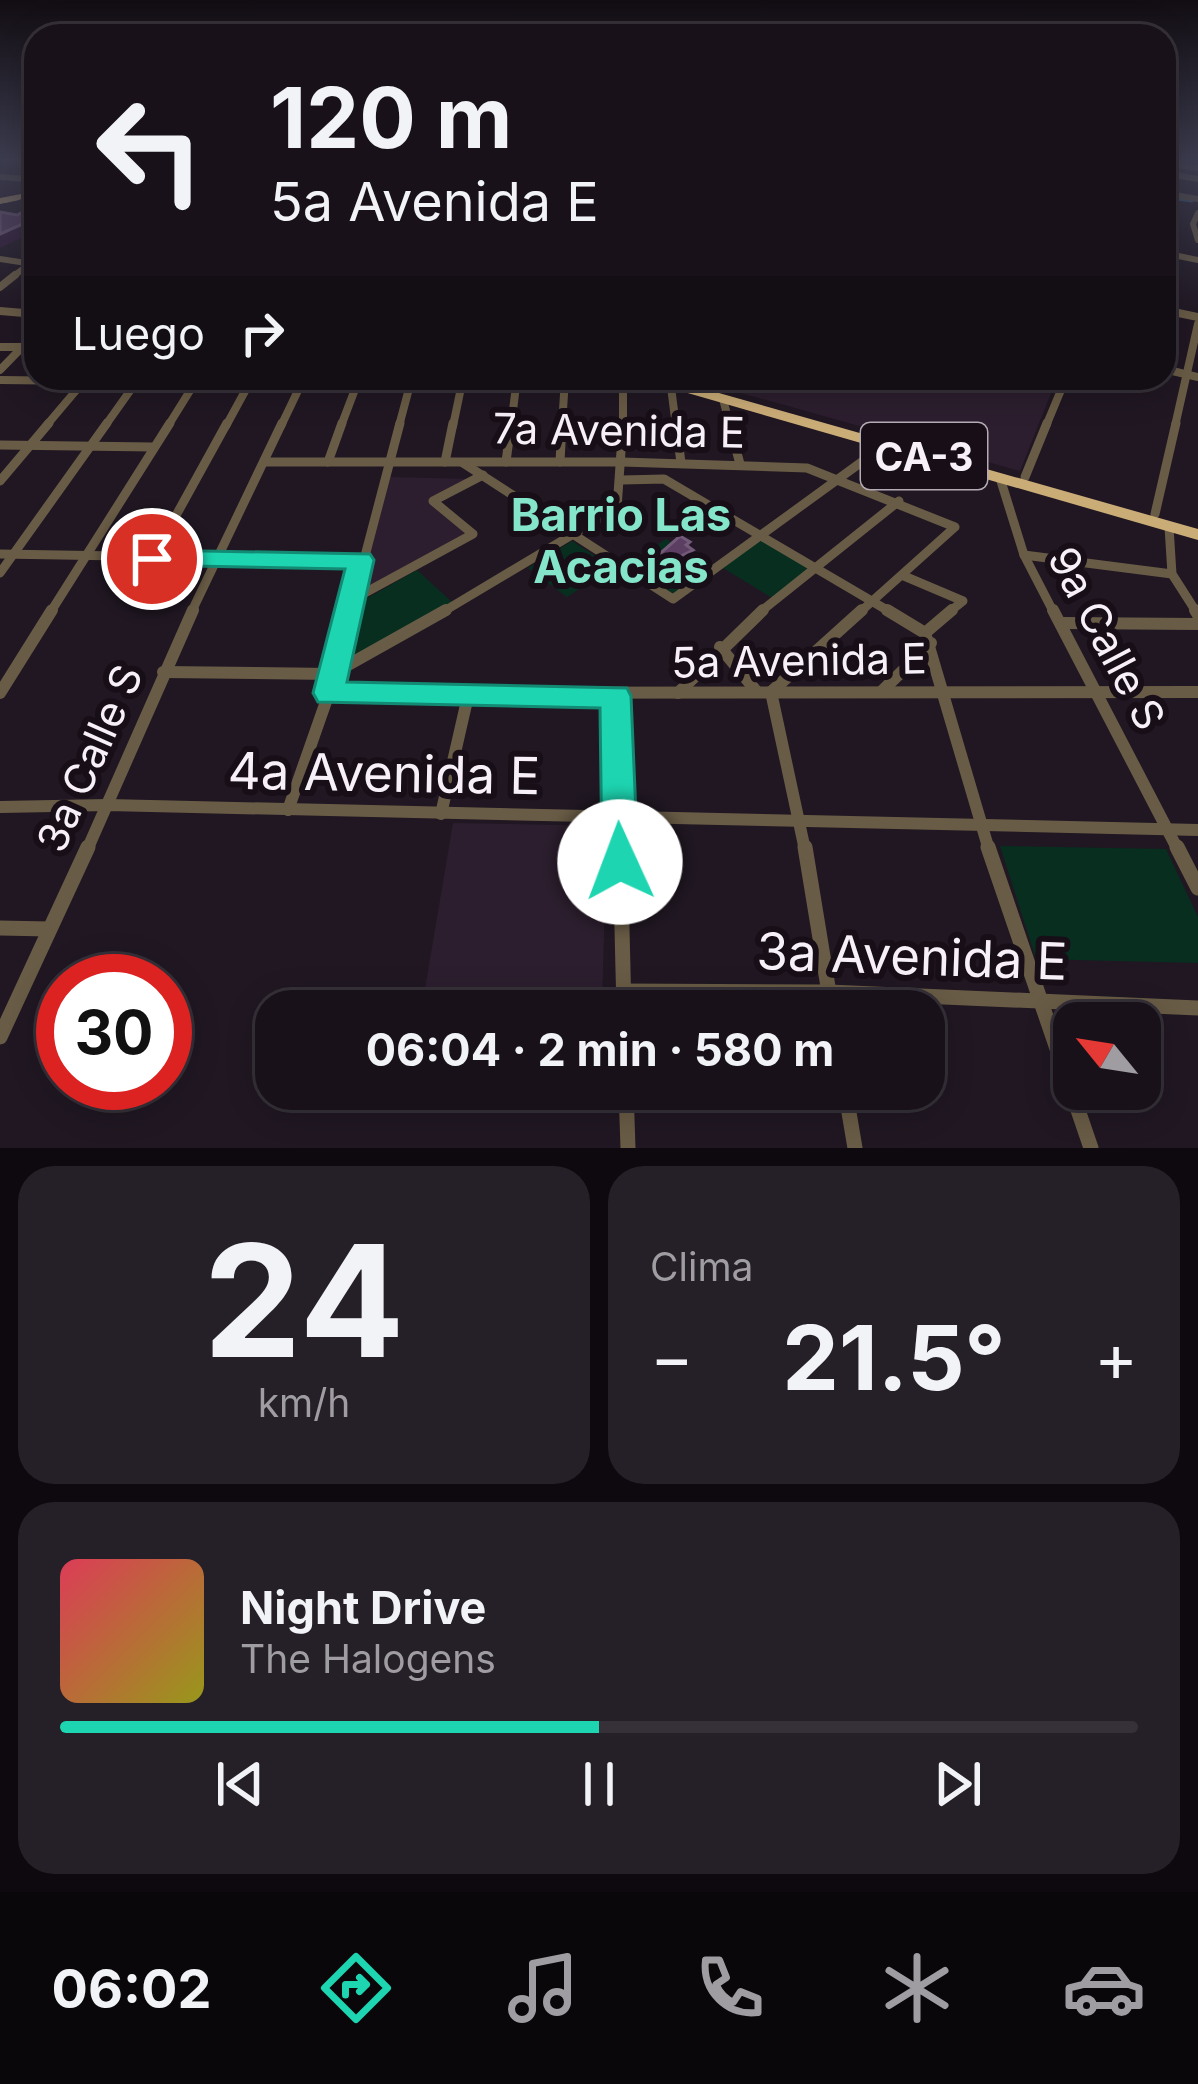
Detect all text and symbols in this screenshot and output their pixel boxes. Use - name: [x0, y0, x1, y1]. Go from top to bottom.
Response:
- text: 120 m: [270, 67, 512, 168]
- icon: left: [72, 72, 228, 228]
- text: 5a Avenida E: [270, 169, 599, 234]
- icon: right: [229, 300, 295, 366]
- text: Luego: [72, 306, 205, 361]
- street label: 7a Avenida E: [493, 402, 745, 458]
- road number: CA-3: [861, 423, 987, 489]
- district label: Barrio Las Acacias: [511, 487, 731, 594]
- pin: [101, 508, 203, 610]
- icon: arrive: [119, 526, 185, 592]
- street label: 9a Calle S: [1038, 538, 1176, 738]
- street label: 5a Avenida E: [671, 632, 927, 688]
- street label: 3a Calle S: [25, 657, 153, 859]
- street label: 4a Avenida E: [227, 740, 541, 806]
- position arrow: [557, 799, 683, 925]
- street label: 3a Avenida E: [756, 920, 1068, 992]
- speed limit sign: 30: [36, 954, 192, 1110]
- north arrow: [1053, 1002, 1161, 1110]
- map controls: [1053, 1002, 1161, 1110]
- text: 06:04 · 2 min · 580 m: [366, 1022, 834, 1077]
- text: 24: [203, 1206, 405, 1395]
- text: Clima: [650, 1243, 753, 1290]
- text: 21.5°: [782, 1303, 1006, 1412]
- text: −: [650, 1317, 694, 1397]
- text: +: [1094, 1317, 1138, 1397]
- text: km/h: [258, 1379, 350, 1426]
- text: Night Drive: [240, 1580, 486, 1635]
- text: The Halogens: [240, 1635, 496, 1682]
- icon: previous: [207, 1751, 273, 1817]
- icon: pause: [566, 1751, 632, 1817]
- icon: next: [925, 1751, 991, 1817]
- icon: directions: [314, 1946, 398, 2030]
- icon: music: [501, 1946, 585, 2030]
- icon: phone: [688, 1946, 772, 2030]
- icon: climate: [875, 1946, 959, 2030]
- icon: car: [1062, 1946, 1146, 2030]
- text: 06:02: [52, 1956, 211, 2021]

